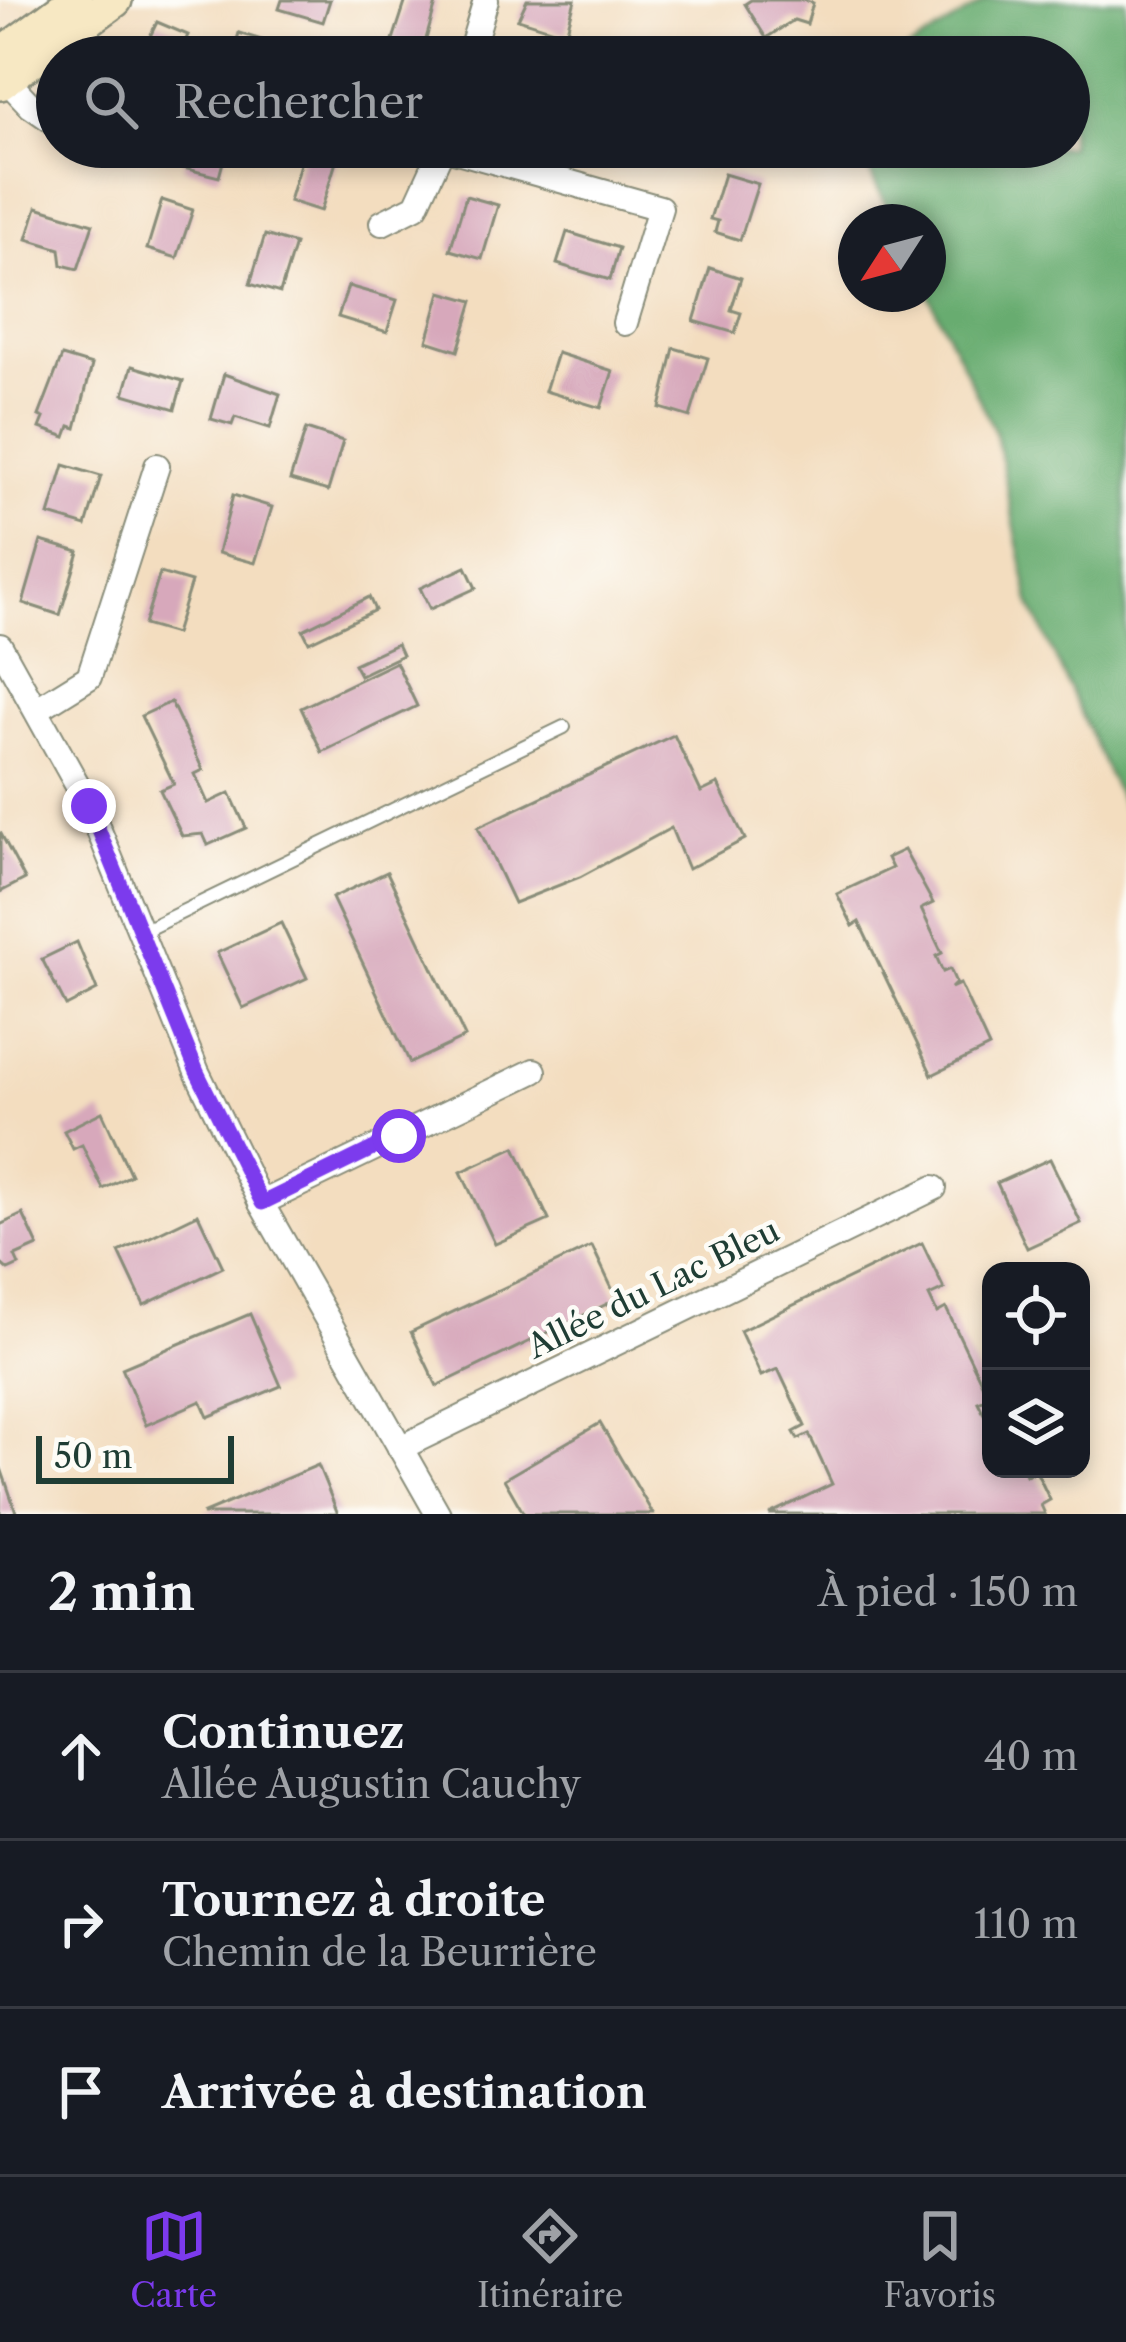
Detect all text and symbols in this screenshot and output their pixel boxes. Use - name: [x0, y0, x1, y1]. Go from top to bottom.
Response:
- search box: [36, 36, 1090, 168]
- icon: search: [78, 69, 144, 135]
- text: Rechercher: [174, 74, 423, 130]
- north arrow: [838, 204, 946, 312]
- route end: [62, 779, 116, 833]
- route start: [372, 1109, 426, 1163]
- street label: Allée du Lac Bleu: [519, 1210, 786, 1368]
- map controls: [982, 1262, 1090, 1478]
- button: locate: [982, 1262, 1090, 1370]
- button: layers: [982, 1370, 1090, 1478]
- scale bar: [36, 1430, 234, 1483]
- text: 50 m: [54, 1436, 132, 1477]
- text: 2 min: [48, 1561, 195, 1623]
- text: À pied · 150 m: [818, 1568, 1078, 1616]
- text: Continuez: [162, 1704, 404, 1760]
- icon: ahead: [48, 1723, 114, 1789]
- text: 40 m: [984, 1732, 1078, 1780]
- text: Allée Augustin Cauchy: [162, 1760, 581, 1808]
- text: Tournez à droite: [162, 1872, 546, 1928]
- icon: right: [48, 1891, 114, 1957]
- text: 110 m: [974, 1900, 1078, 1948]
- text: Chemin de la Beurrière: [162, 1928, 597, 1976]
- icon: arrive: [48, 2059, 114, 2125]
- text: Arrivée à destination: [162, 2064, 647, 2120]
- tab: Carte: [130, 2203, 217, 2316]
- tab: Itinéraire: [477, 2203, 623, 2316]
- tab: Favoris: [884, 2203, 996, 2316]

